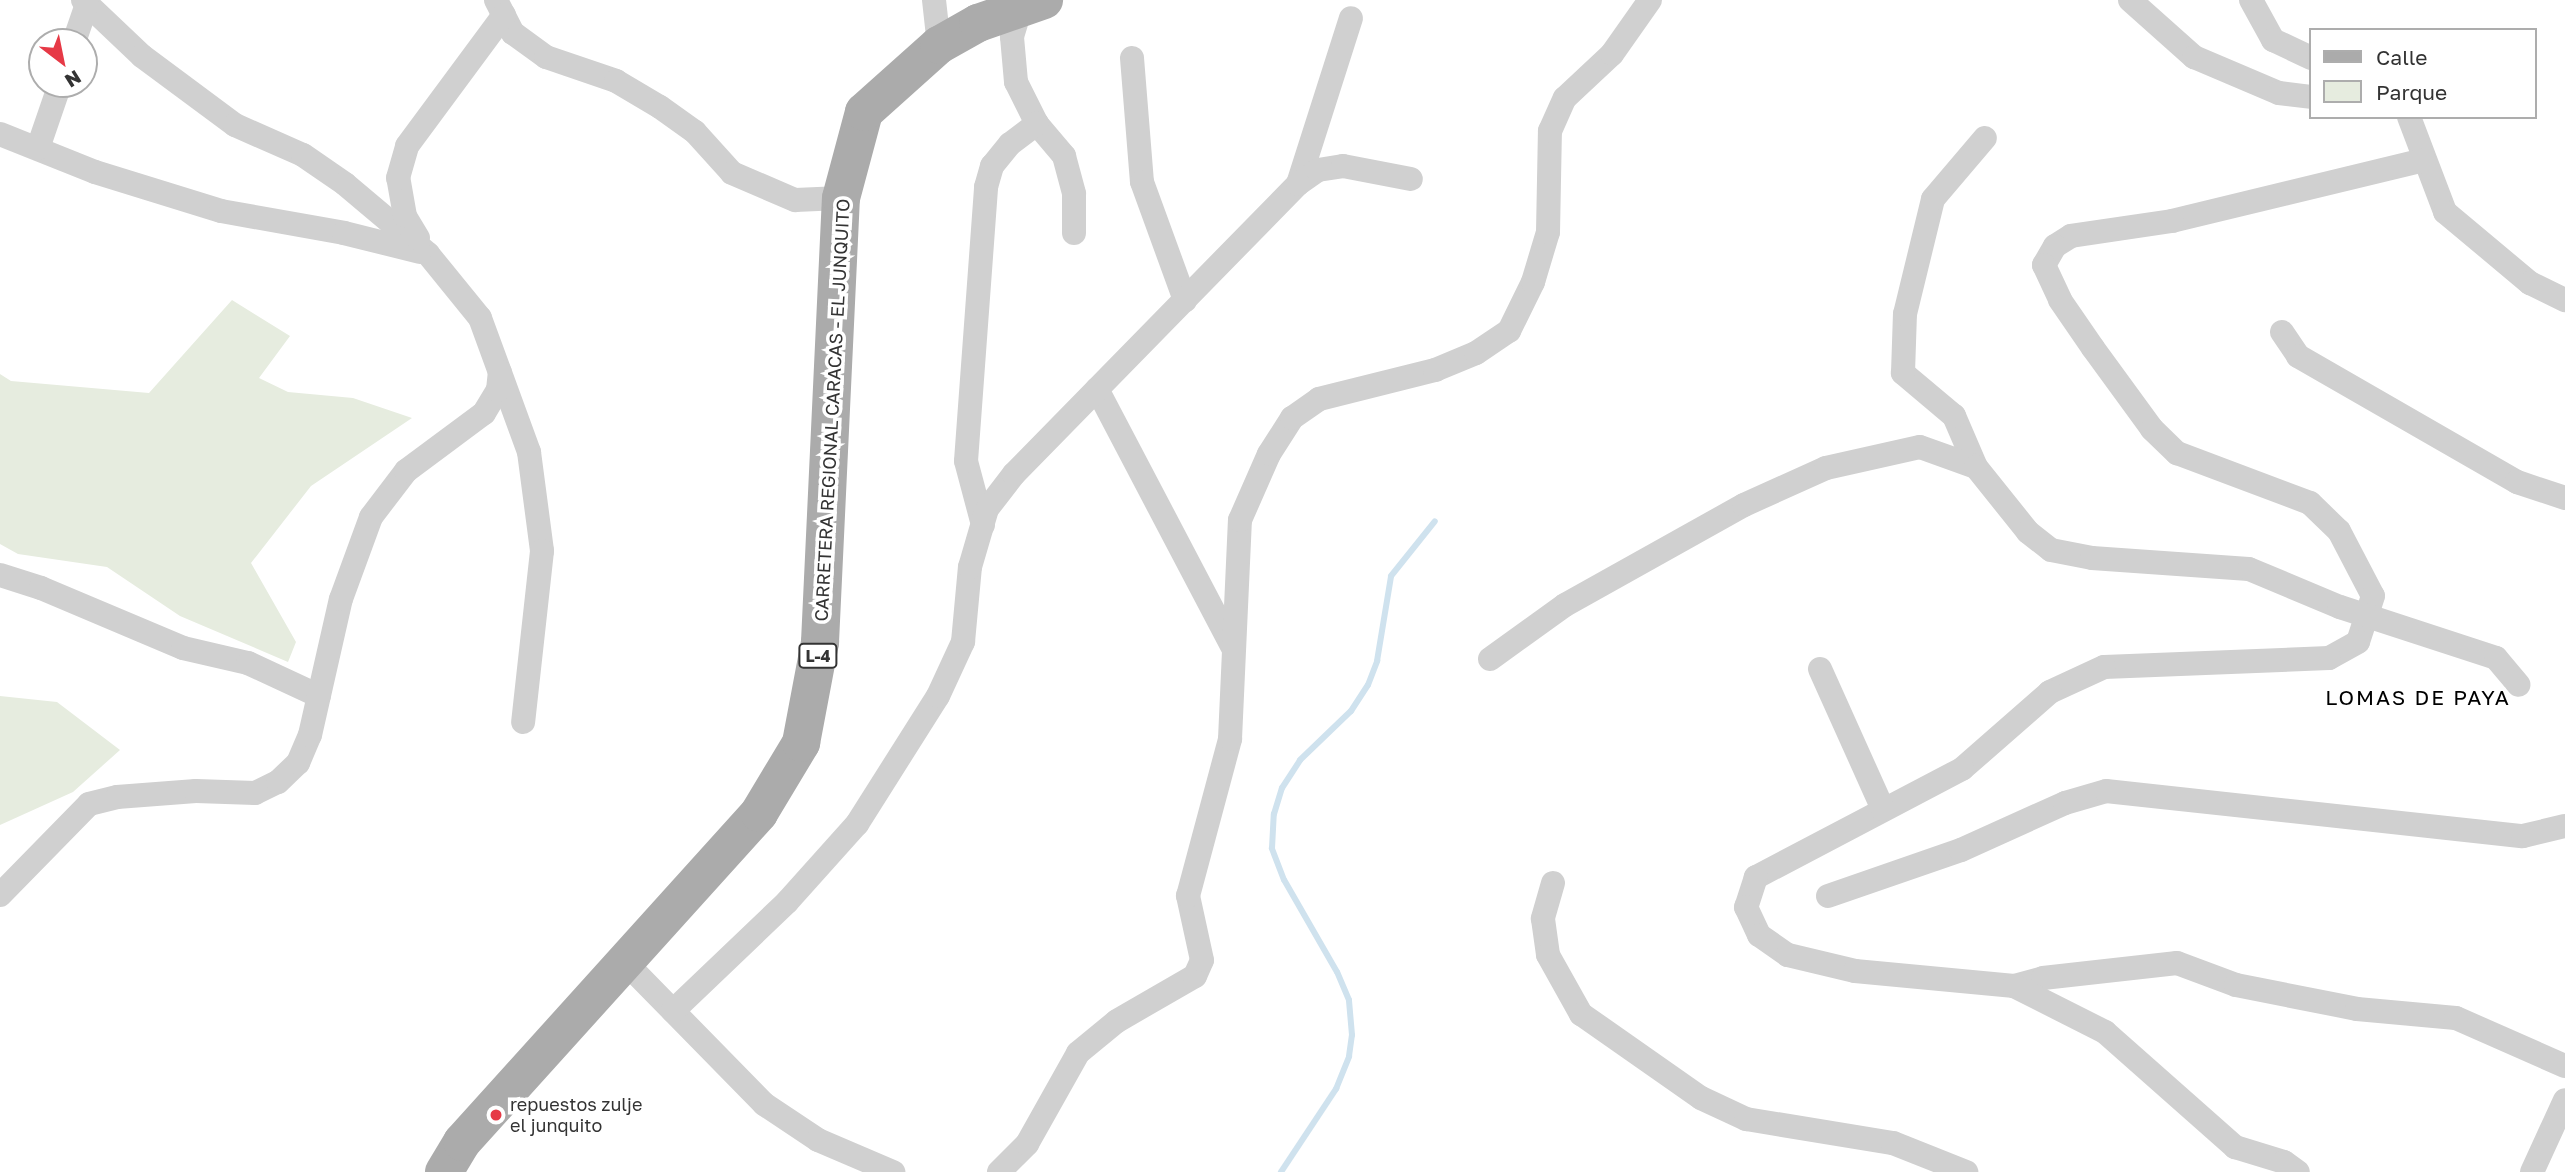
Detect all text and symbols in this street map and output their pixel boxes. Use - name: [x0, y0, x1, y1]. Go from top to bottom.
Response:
- north arrow: [28, 28, 98, 98]
- legend: [2310, 28, 2537, 119]
- text: Calle: [2376, 44, 2428, 70]
- text: N: [61, 66, 86, 93]
- text: Parque: [2376, 79, 2447, 105]
- street label: CARRETERA REGIONAL CARACAS - EL JUNQUITO: [810, 198, 854, 622]
- road number: L-4: [797, 643, 839, 668]
- district label: LOMAS DE PAYA: [2327, 684, 2509, 710]
- place label: repuestos zulje el junquito: [510, 1094, 642, 1136]
- marker: repuestos zulje el junquito: [488, 1107, 504, 1123]

